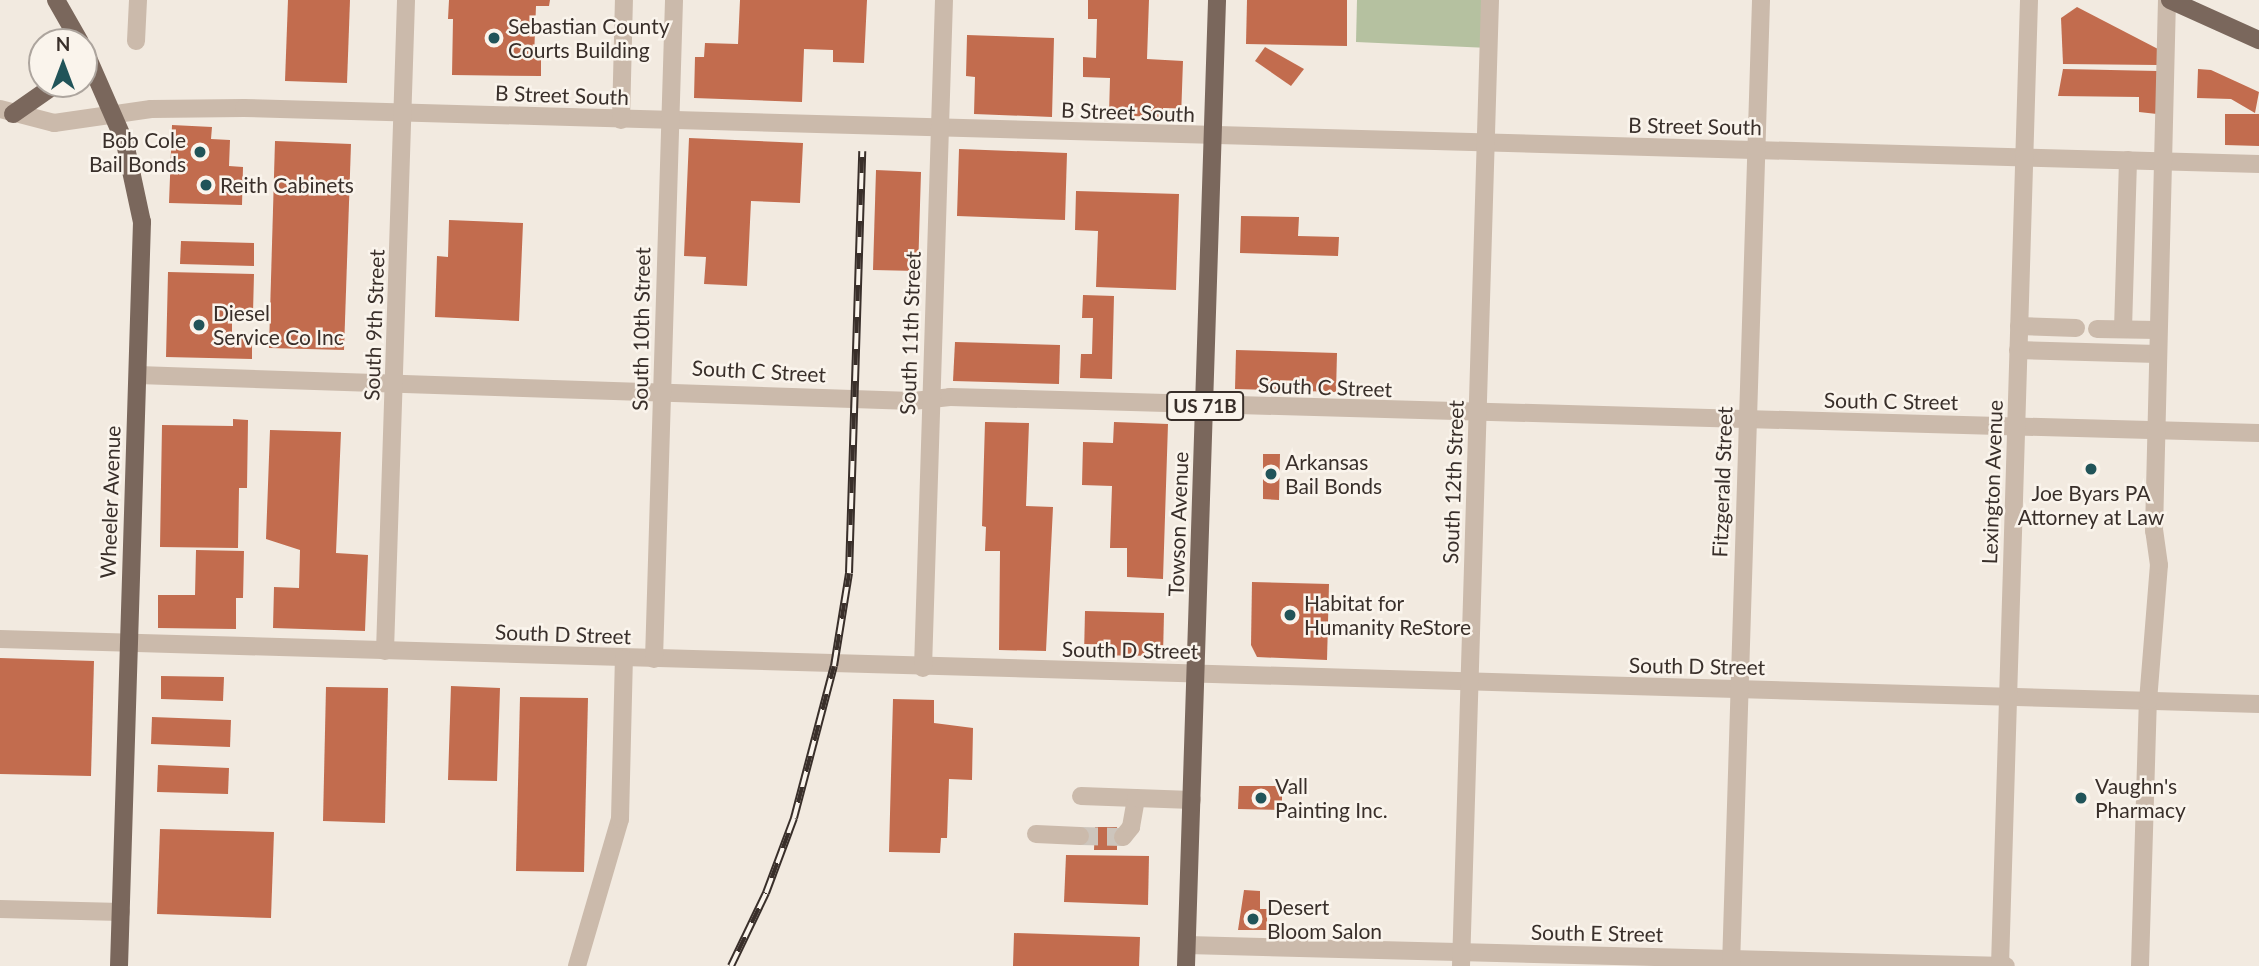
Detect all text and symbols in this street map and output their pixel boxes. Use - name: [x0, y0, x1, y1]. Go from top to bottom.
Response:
- place label: Sebastian County Courts Building: [508, 13, 670, 63]
- north arrow: [28, 28, 98, 98]
- marker: Sebastian County Courts Building: [486, 30, 502, 46]
- text: N: [56, 32, 70, 55]
- street label: B Street South: [495, 80, 629, 110]
- street label: B Street South: [1061, 97, 1195, 127]
- street label: B Street South: [1628, 112, 1762, 140]
- place label: Bob Cole Bail Bonds: [89, 127, 186, 177]
- marker: Bob Cole Bail Bonds: [192, 144, 208, 160]
- place label: Reith Cabinets: [220, 172, 354, 198]
- marker: Reith Cabinets: [198, 177, 214, 193]
- street label: South 10th Street: [627, 247, 655, 411]
- street label: South 9th Street: [359, 249, 389, 401]
- street label: South 11th Street: [895, 251, 925, 415]
- place label: Diesel Service Co Inc: [213, 300, 344, 350]
- marker: Diesel Service Co Inc: [191, 317, 207, 333]
- street label: South C Street: [691, 355, 827, 387]
- street label: South C Street: [1257, 372, 1393, 402]
- street label: South C Street: [1824, 387, 1958, 415]
- road number: US 71B: [1165, 390, 1245, 422]
- street label: Lexington Avenue: [1977, 399, 2007, 565]
- street label: South 12th Street: [1438, 400, 1468, 564]
- street label: Fitzgerald Street: [1707, 406, 1737, 558]
- street label: Wheeler Avenue: [95, 425, 125, 579]
- place label: Arkansas Bail Bonds: [1285, 449, 1382, 499]
- street label: Towson Avenue: [1163, 451, 1193, 597]
- marker: Joe Byars PA Attorney at Law: [2083, 461, 2099, 477]
- marker: Arkansas Bail Bonds: [1263, 466, 1279, 482]
- place label: Joe Byars PA Attorney at Law: [2017, 480, 2165, 530]
- place label: Habitat for Humanity ReStore: [1304, 590, 1472, 640]
- marker: Habitat for Humanity ReStore: [1282, 607, 1298, 623]
- street label: South D Street: [494, 619, 632, 649]
- street label: South D Street: [1062, 636, 1198, 664]
- street label: South D Street: [1629, 652, 1765, 680]
- place label: Vall Painting Inc.: [1275, 773, 1388, 823]
- place label: Vaughn's Pharmacy: [2095, 773, 2186, 823]
- marker: Vall Painting Inc.: [1253, 790, 1269, 806]
- marker: Vaughn's Pharmacy: [2073, 790, 2089, 806]
- place label: Desert Bloom Salon: [1267, 894, 1382, 944]
- marker: Desert Bloom Salon: [1245, 911, 1261, 927]
- street label: South E Street: [1531, 919, 1663, 947]

